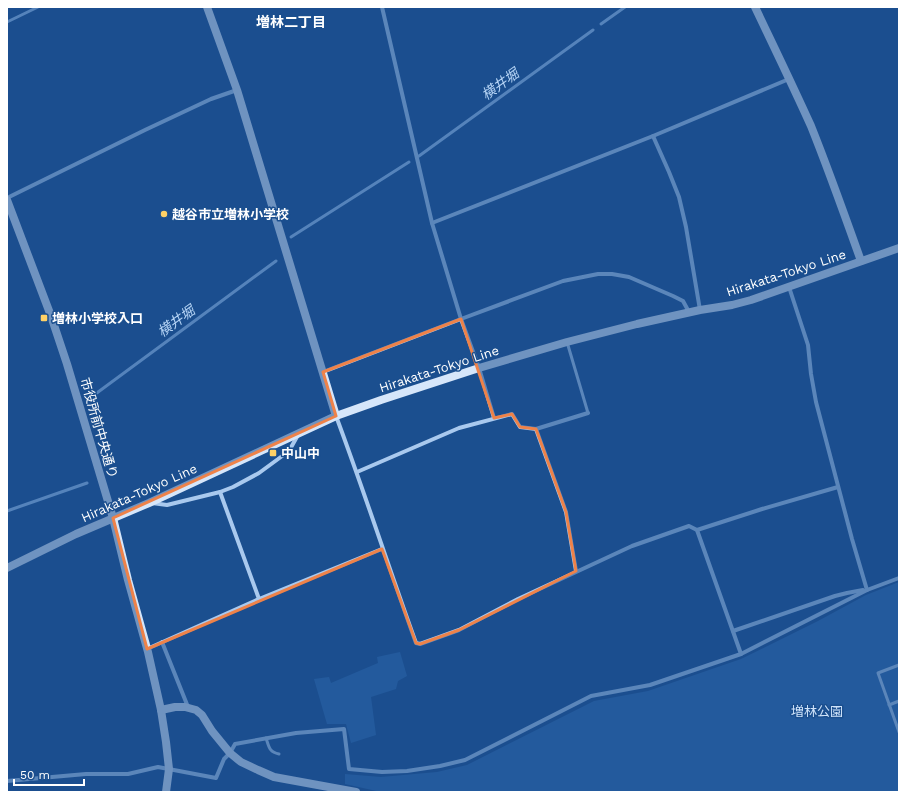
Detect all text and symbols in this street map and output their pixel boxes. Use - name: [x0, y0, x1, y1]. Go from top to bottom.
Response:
- district label: 増林二丁目: [256, 14, 326, 30]
- water label: 横井堀: [478, 64, 523, 103]
- place label: 越谷市立増林小学校: [172, 207, 289, 222]
- marker: 越谷市立増林小学校: [159, 209, 169, 219]
- street label: Hirakata-Tokyo Line: [724, 247, 848, 299]
- water label: 横井堀: [154, 301, 199, 340]
- place label: 増林小学校入口: [52, 311, 143, 326]
- marker: 増林小学校入口: [39, 313, 49, 323]
- street label: Hirakata-Tokyo Line: [377, 343, 501, 395]
- street label: 市役所前中央通り: [77, 376, 121, 480]
- place label: 中山中: [281, 446, 320, 461]
- marker: 中山中: [268, 448, 278, 458]
- street label: Hirakata-Tokyo Line: [79, 461, 199, 525]
- park label: 増林公園: [791, 704, 843, 719]
- scale bar: [14, 761, 84, 787]
- text: 50 m: [20, 768, 50, 782]

